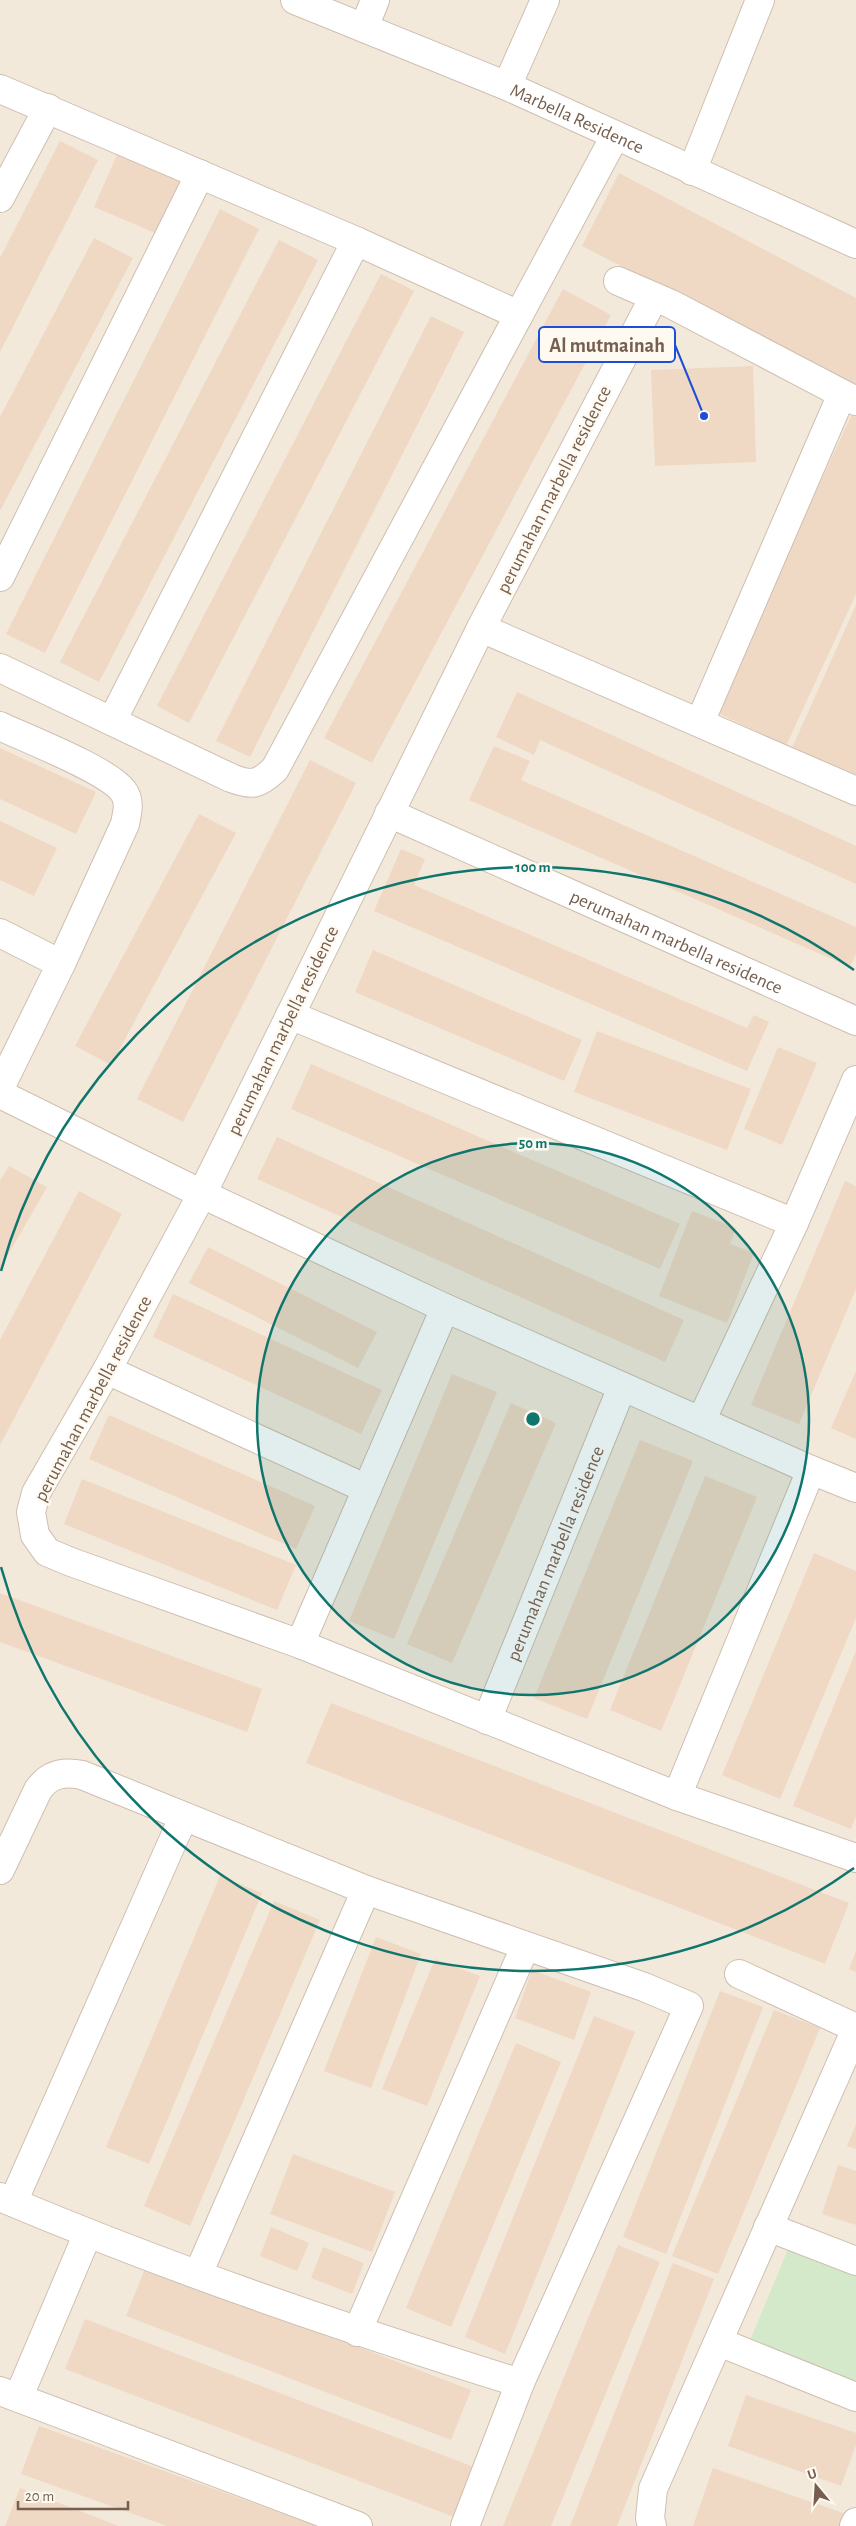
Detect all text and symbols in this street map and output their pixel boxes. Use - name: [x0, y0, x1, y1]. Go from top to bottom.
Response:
- street label: Marbella Residence: [507, 81, 646, 158]
- callout: Al mutmainah: [539, 327, 675, 362]
- text: Al mutmainah: [549, 336, 665, 356]
- street label: perumahan marbella residence: [494, 383, 615, 597]
- text: 100 m: [515, 860, 551, 875]
- street label: perumahan marbella residence: [567, 887, 785, 998]
- street label: perumahan marbella residence: [224, 923, 342, 1138]
- text: 50 m: [519, 1136, 547, 1151]
- street label: perumahan marbella residence: [31, 1293, 156, 1505]
- centre of rings: [524, 1410, 542, 1428]
- street label: perumahan marbella residence: [504, 1443, 608, 1664]
- north arrow: [791, 2461, 841, 2511]
- text: U: [806, 2467, 819, 2483]
- scale bar: [18, 2478, 128, 2510]
- text: 20 m: [25, 2489, 54, 2504]

